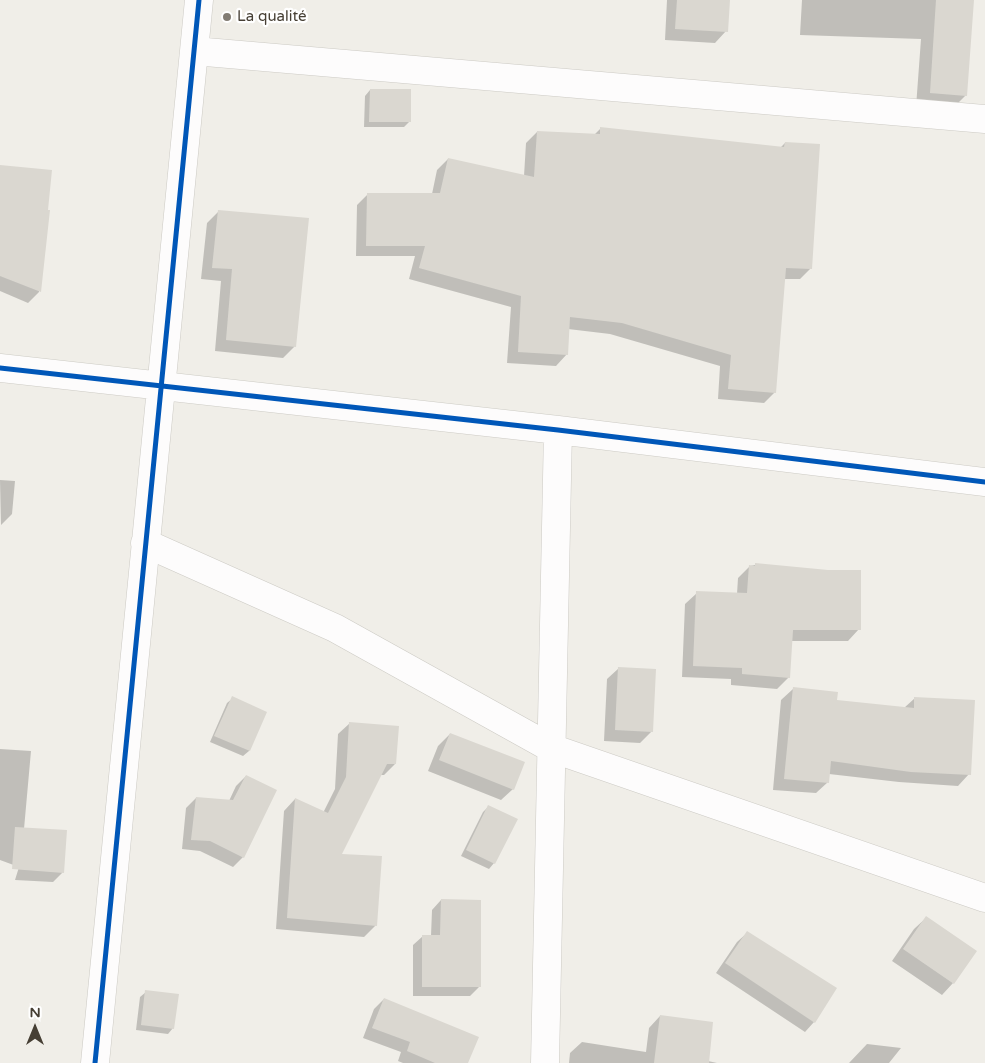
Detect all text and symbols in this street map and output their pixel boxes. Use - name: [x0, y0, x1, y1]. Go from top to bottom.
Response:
- place label: La qualité: [237, 8, 307, 26]
- marker: La qualité: [221, 11, 233, 23]
- north arrow: [10, 1003, 60, 1053]
- text: N: [29, 1004, 41, 1021]

